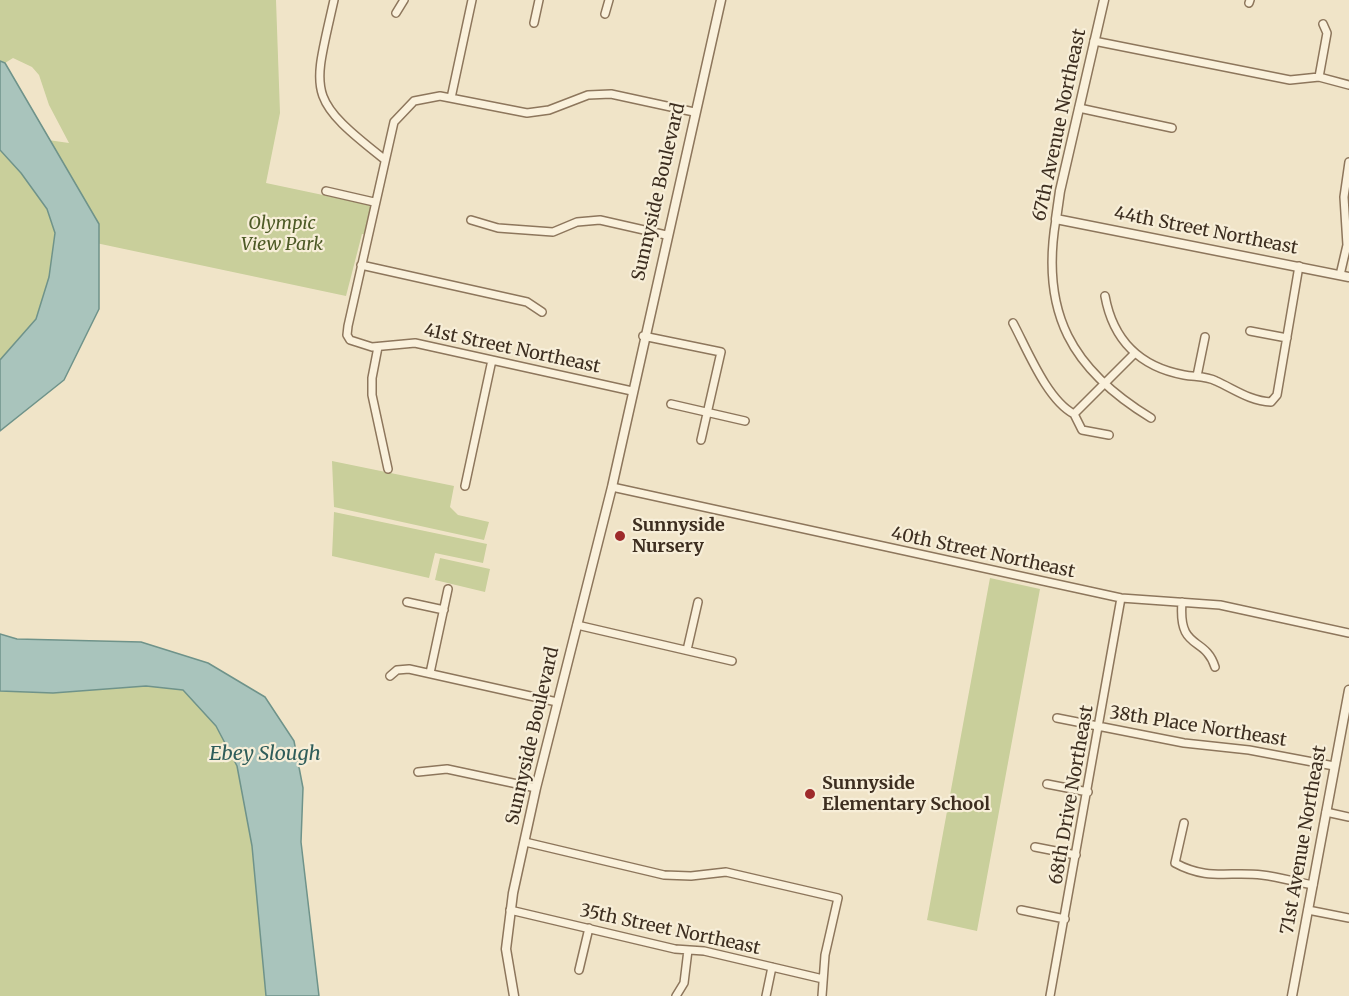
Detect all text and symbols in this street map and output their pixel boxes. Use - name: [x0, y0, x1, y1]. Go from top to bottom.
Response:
- street label: 67th Avenue Northeast: [1029, 27, 1091, 223]
- street label: Sunnyside Boulevard: [628, 101, 690, 283]
- street label: 44th Street Northeast: [1112, 203, 1300, 259]
- park label: Olympic View Park: [241, 213, 323, 256]
- street label: 41st Street Northeast: [422, 320, 602, 378]
- place label: Sunnyside Nursery: [632, 515, 725, 558]
- street label: 40th Street Northeast: [889, 523, 1077, 583]
- marker: Sunnyside Nursery: [613, 529, 627, 543]
- street label: Sunnyside Boulevard: [502, 645, 564, 827]
- street label: 38th Place Northeast: [1108, 702, 1288, 752]
- street label: 68th Drive Northeast: [1046, 704, 1098, 886]
- water label: Ebey Slough: [209, 742, 321, 766]
- street label: 71st Avenue Northeast: [1277, 744, 1331, 936]
- place label: Sunnyside Elementary School: [822, 773, 990, 816]
- marker: Sunnyside Elementary School: [803, 787, 817, 801]
- street label: 35th Street Northeast: [578, 900, 762, 960]

